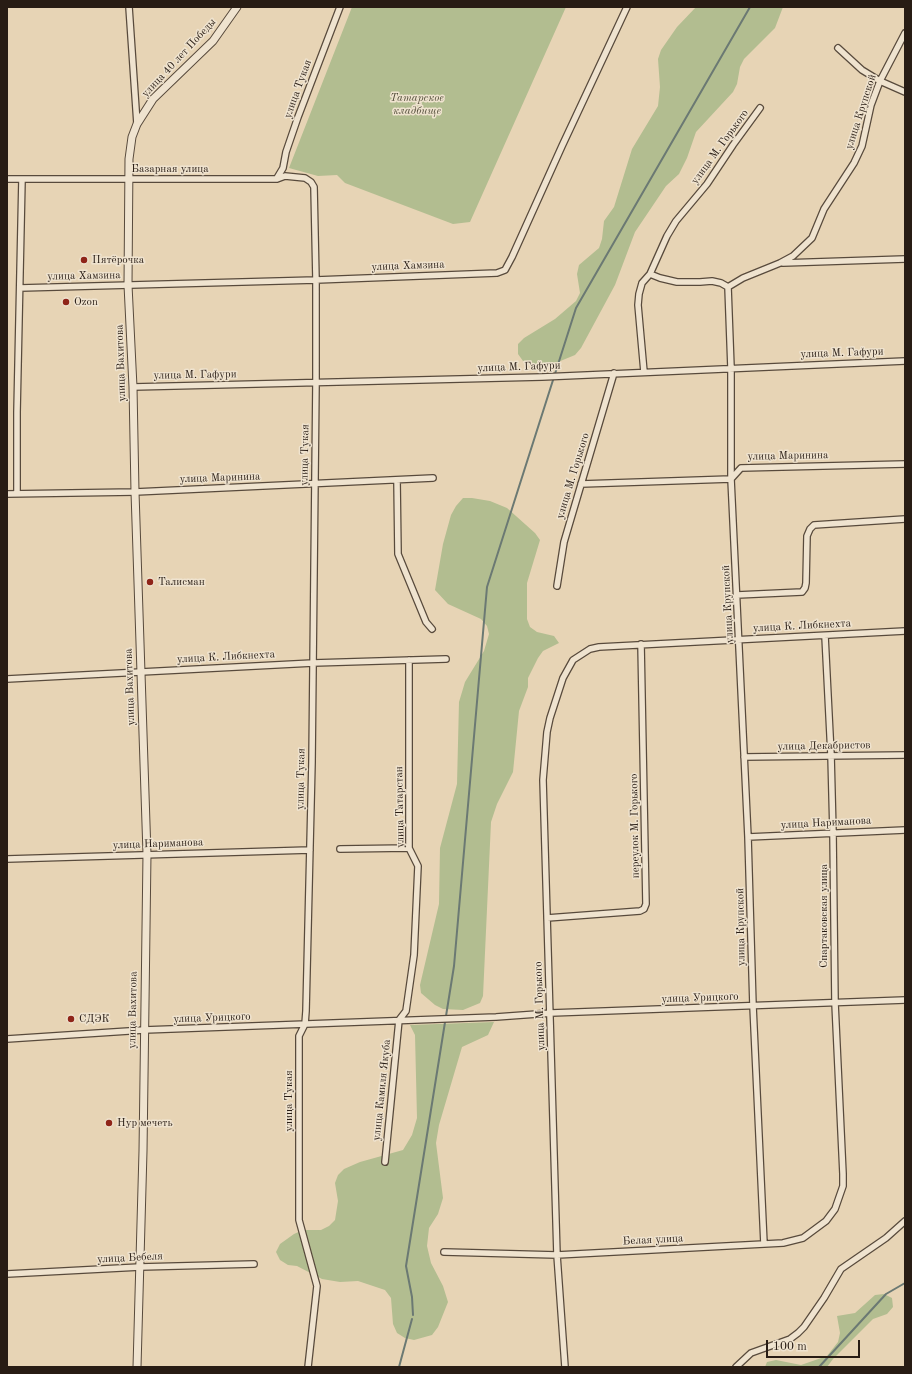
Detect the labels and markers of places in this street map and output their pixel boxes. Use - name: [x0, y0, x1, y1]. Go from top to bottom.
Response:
- place label: Пятёрочка: [92, 253, 144, 267]
- marker: Пятёрочка: [79, 255, 89, 265]
- place label: Ozon: [74, 295, 98, 309]
- marker: Ozon: [61, 297, 71, 307]
- place label: Талисман: [158, 575, 205, 589]
- marker: Талисман: [145, 577, 155, 587]
- place label: СДЭК: [79, 1012, 110, 1026]
- marker: СДЭК: [66, 1014, 76, 1024]
- place label: Нур мечеть: [117, 1116, 173, 1130]
- marker: Нур мечеть: [104, 1118, 114, 1128]

